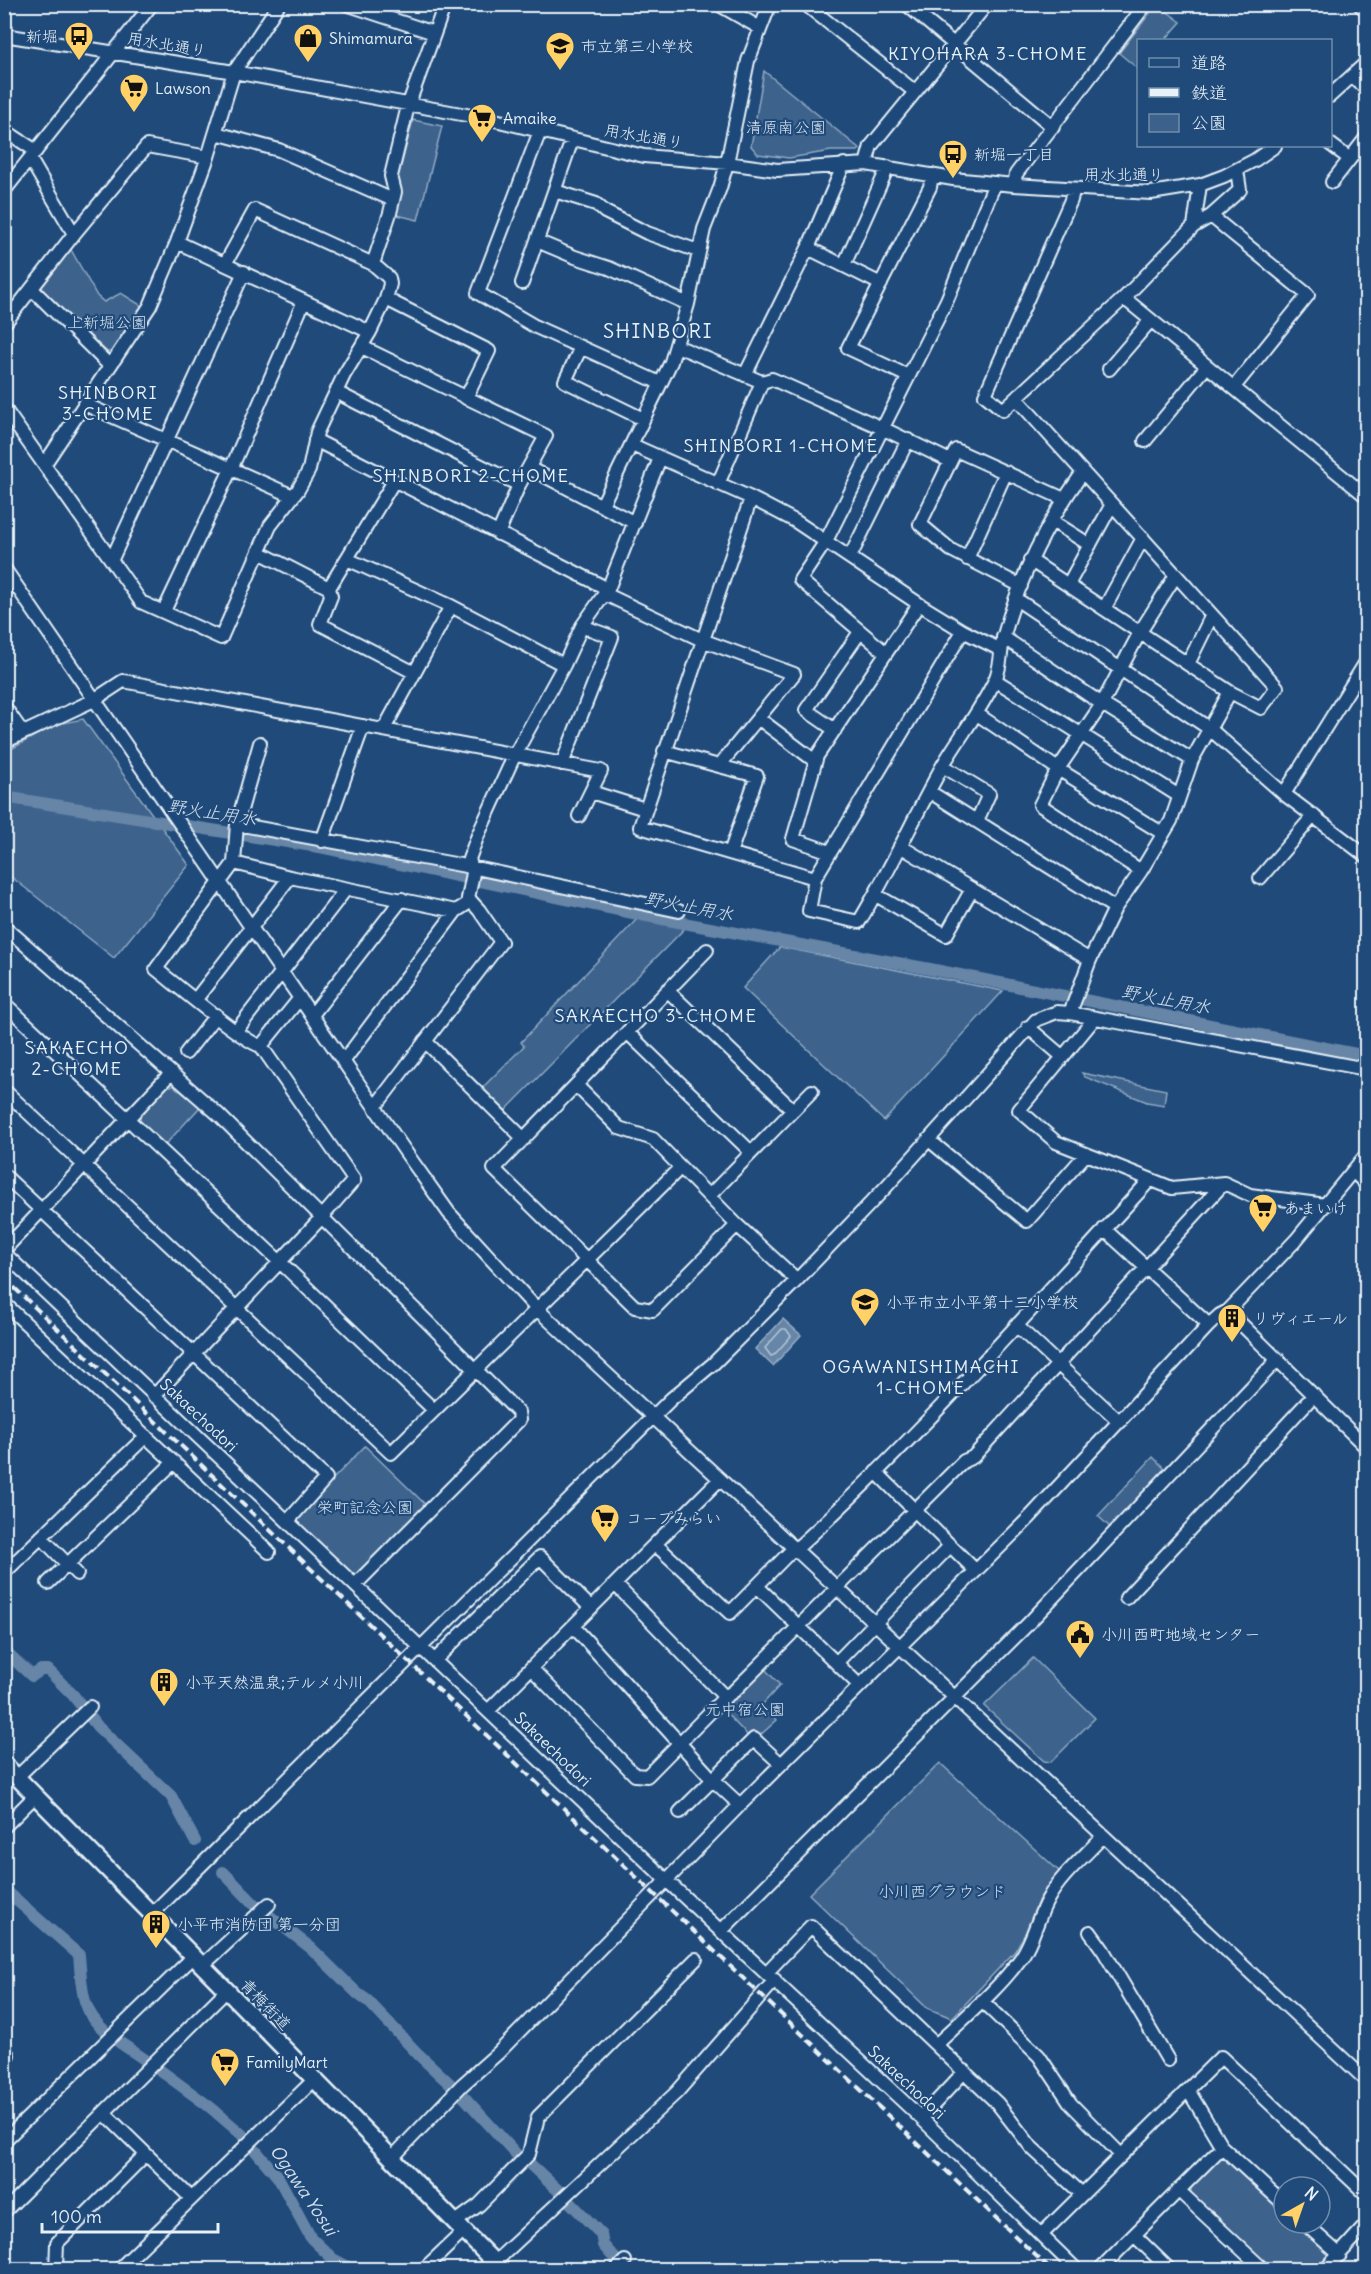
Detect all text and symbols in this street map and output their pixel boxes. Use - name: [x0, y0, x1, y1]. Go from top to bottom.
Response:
- bus stop icon: 新堀: [63, 20, 95, 62]
- shop icon: Shimamura: [292, 22, 324, 64]
- place label: 新堀: [26, 26, 58, 46]
- street label: 用水北通り: [126, 27, 208, 61]
- place label: Shimamura: [329, 28, 413, 48]
- school or university icon: 市立第三小学校: [544, 30, 576, 72]
- place label: 市立第三小学校: [581, 36, 693, 56]
- legend: [1137, 39, 1332, 147]
- district label: KIYOHARA 3-CHOME: [888, 42, 1088, 65]
- text: 道路: [1191, 51, 1227, 74]
- supermarket icon: Lawson: [118, 72, 150, 114]
- place label: Lawson: [155, 78, 211, 98]
- text: 鉄道: [1191, 81, 1227, 104]
- supermarket icon: Amaike: [466, 102, 498, 144]
- place label: Amaike: [503, 108, 557, 128]
- text: 公園: [1191, 111, 1227, 134]
- park label: 清原南公園: [746, 117, 826, 137]
- street label: 用水北通り: [603, 119, 685, 153]
- bus stop icon: 新堀一丁目: [937, 138, 969, 180]
- place label: 新堀一丁目: [974, 144, 1054, 164]
- street label: 用水北通り: [1084, 164, 1164, 184]
- park label: 上新堀公園: [67, 312, 147, 332]
- district label: SHINBORI: [603, 318, 713, 343]
- district label: SHINBORI 3-CHOME: [58, 381, 158, 425]
- district label: SHINBORI 1-CHOME: [683, 434, 879, 457]
- district label: SHINBORI 2-CHOME: [372, 464, 570, 487]
- water label: 野火止用水: [166, 794, 258, 830]
- water label: 野火止用水: [643, 886, 735, 926]
- water label: 野火止用水: [1120, 979, 1212, 1019]
- district label: SAKAECHO 3-CHOME: [554, 1004, 758, 1027]
- district label: SAKAECHO 2-CHOME: [24, 1036, 130, 1080]
- supermarket icon: あまいけ: [1247, 1192, 1279, 1234]
- place label: あまいけ: [1284, 1198, 1348, 1218]
- school or university icon: 小平市立小平第十三小学校: [849, 1286, 881, 1328]
- place label: 小平市立小平第十三小学校: [886, 1292, 1078, 1312]
- building icon: リヴィエール: [1216, 1302, 1248, 1344]
- place label: リヴィエール: [1253, 1308, 1348, 1328]
- district label: OGAWANISHIMACHI 1-CHOME: [822, 1355, 1020, 1399]
- street label: Sakaechodori: [156, 1374, 242, 1456]
- park label: 栄町記念公園: [317, 1497, 413, 1517]
- supermarket icon: コープみらい: [589, 1502, 621, 1544]
- place label: コープみらい: [626, 1508, 721, 1528]
- public building icon: 小川西町地域センター: [1064, 1618, 1096, 1660]
- place label: 小川西町地域センター: [1101, 1624, 1260, 1644]
- building icon: 小平天然温泉;テルメ小川: [148, 1666, 180, 1708]
- place label: 小平天然温泉;テルメ小川: [185, 1672, 364, 1692]
- park label: 元中宿公園: [705, 1699, 785, 1719]
- street label: Sakaechodori: [511, 1708, 595, 1790]
- park label: 小川西グラウンド: [878, 1881, 1006, 1901]
- building icon: 小平市消防団 第一分団: [140, 1908, 172, 1950]
- place label: 小平市消防団 第一分団: [177, 1914, 341, 1934]
- street label: 青梅街道: [237, 1974, 295, 2034]
- street label: Sakaechodori: [864, 2041, 950, 2123]
- supermarket icon: FamilyMart: [209, 2046, 241, 2088]
- place label: FamilyMart: [246, 2052, 328, 2072]
- water label: Ogawa Yosui: [265, 2140, 344, 2241]
- north arrow: [1272, 2175, 1332, 2235]
- text: N: [1301, 2182, 1322, 2205]
- scale bar: [42, 2196, 218, 2234]
- text: 100 m: [51, 2205, 102, 2228]

